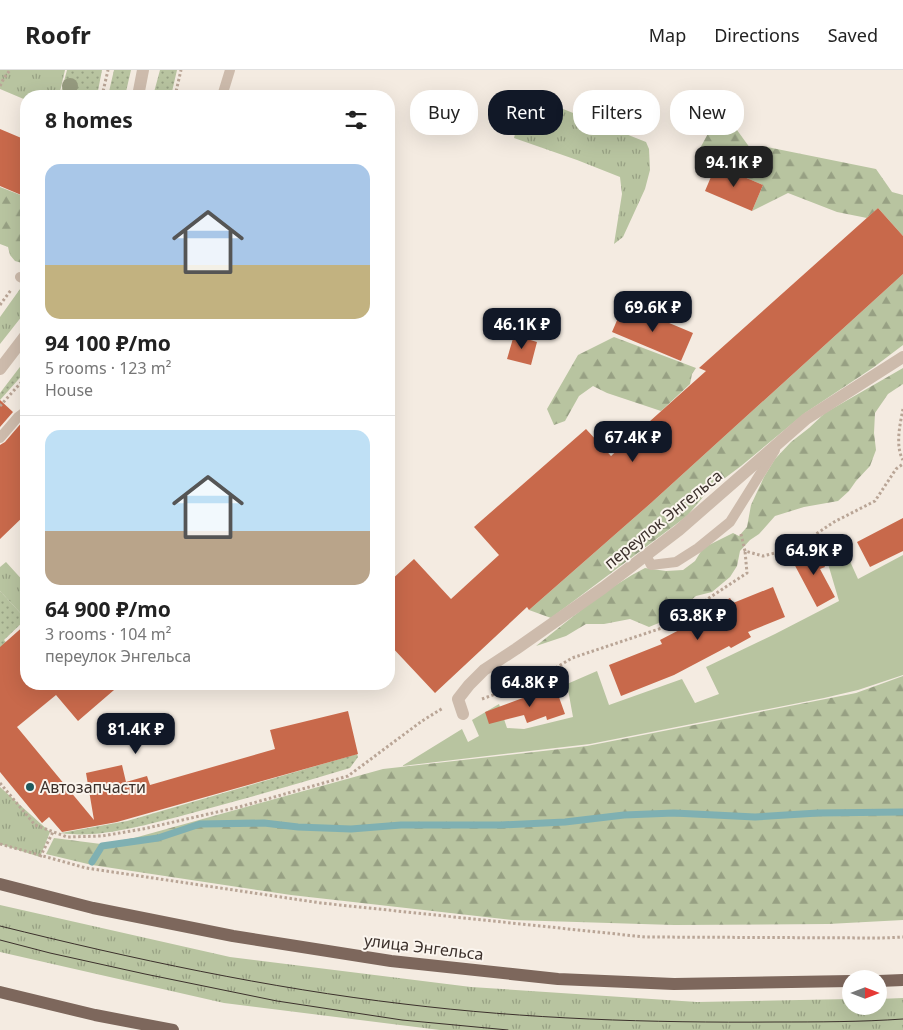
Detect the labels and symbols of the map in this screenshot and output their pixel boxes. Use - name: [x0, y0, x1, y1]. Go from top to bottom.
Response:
- pin: 94.1K ₽: [688, 146, 780, 188]
- pin: 69.6K ₽: [607, 290, 699, 333]
- pin: 46.1K ₽: [476, 308, 568, 350]
- pin: 67.4K ₽: [587, 420, 679, 463]
- street label: переулок Энгельса: [599, 464, 727, 574]
- pin: 64.9K ₽: [768, 534, 860, 576]
- pin: 63.8K ₽: [652, 598, 744, 641]
- pin: 64.8K ₽: [484, 666, 576, 708]
- pin: 81.4K ₽: [90, 712, 182, 755]
- place label: Автозапчасти: [40, 776, 146, 798]
- marker: Автозапчасти: [24, 781, 36, 793]
- street label: улица Энгельса: [363, 929, 485, 965]
- north arrow: [842, 970, 888, 1015]

